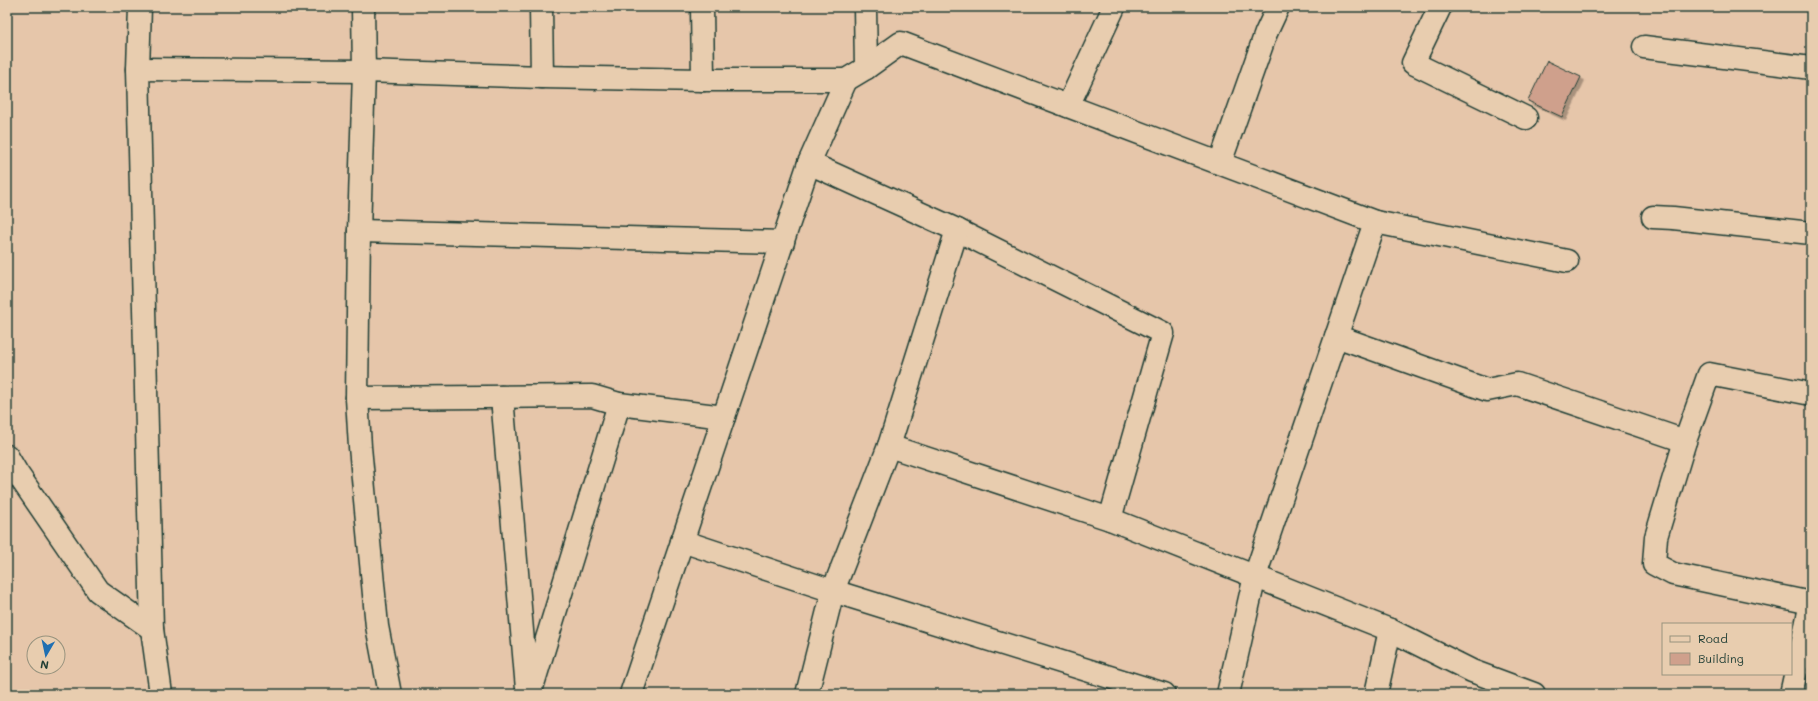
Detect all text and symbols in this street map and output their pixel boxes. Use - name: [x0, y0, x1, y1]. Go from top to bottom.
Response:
- legend: [1662, 623, 1792, 675]
- text: Road: [1698, 630, 1728, 646]
- north arrow: [26, 635, 66, 675]
- text: Building: [1698, 650, 1744, 666]
- text: N: [39, 657, 50, 673]

